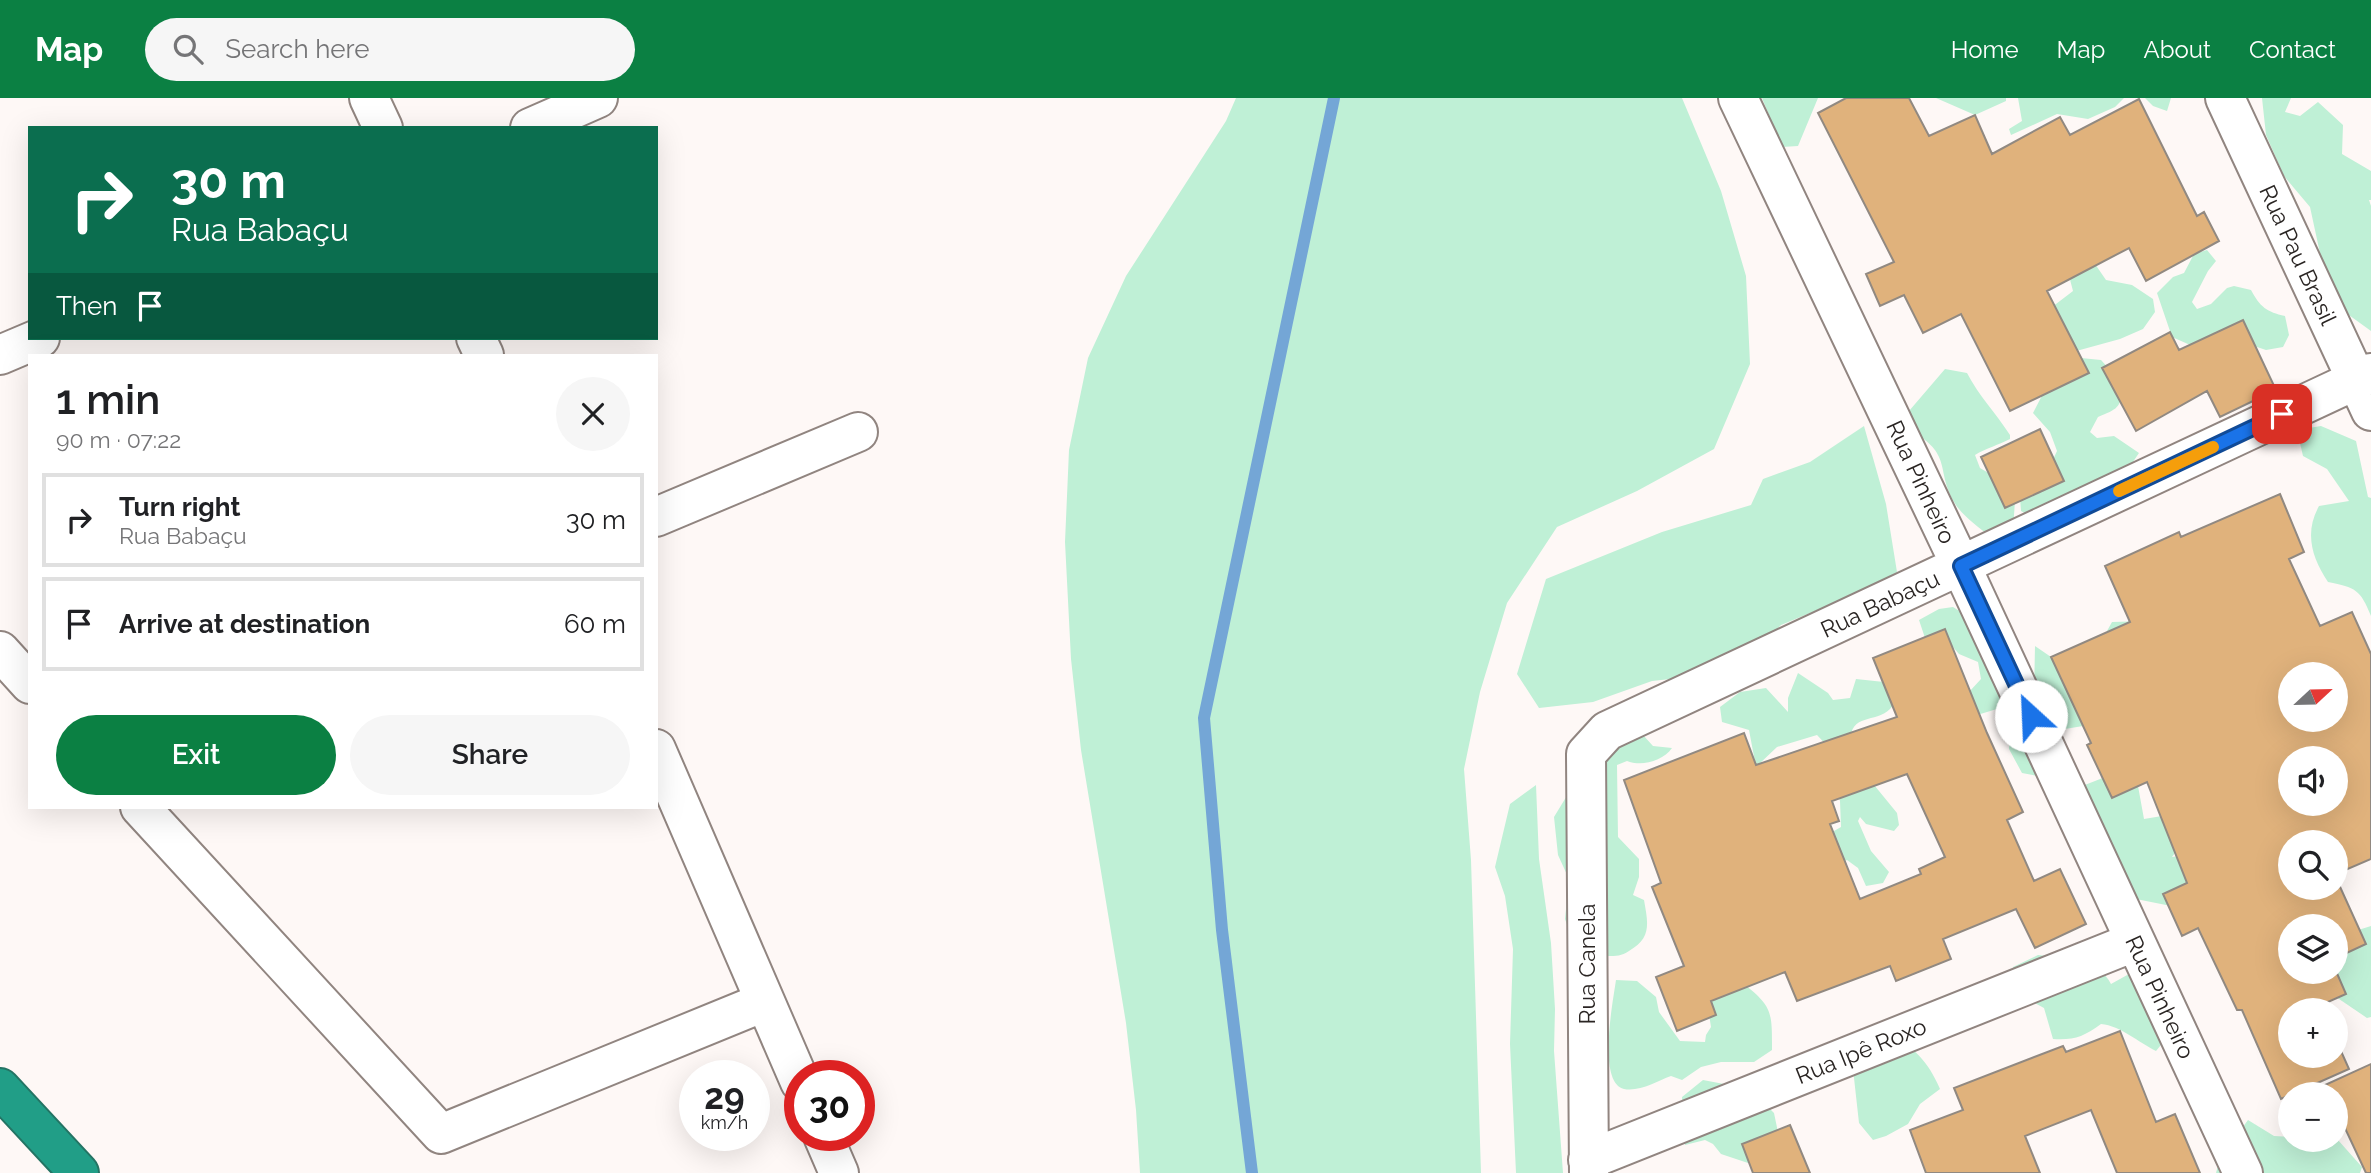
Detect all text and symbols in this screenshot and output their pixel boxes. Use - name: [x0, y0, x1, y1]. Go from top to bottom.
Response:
- search box: [145, 18, 635, 81]
- text: Map: [35, 30, 103, 69]
- icon: search: [169, 30, 207, 68]
- text: Search here: [225, 34, 370, 64]
- text: Home: [1951, 35, 2019, 64]
- text: Map: [2057, 35, 2105, 64]
- text: About: [2143, 35, 2211, 64]
- text: Contact: [2249, 35, 2336, 64]
- text: 30 m: [171, 152, 286, 209]
- icon: right: [56, 154, 147, 245]
- street label: Rua Pau Brasil: [2254, 180, 2343, 330]
- text: Rua Babaçu: [171, 211, 349, 248]
- icon: arrive: [131, 287, 169, 325]
- text: Then: [56, 291, 117, 321]
- text: 1 min: [56, 375, 160, 424]
- button: close: [556, 377, 630, 451]
- pin: [2252, 384, 2312, 444]
- icon: arrive: [2263, 395, 2301, 433]
- street label: Rua Pinheiro: [1881, 416, 1962, 548]
- text: 90 m · 07:22: [56, 426, 181, 453]
- text: Turn right: [119, 492, 240, 522]
- icon: right: [60, 501, 98, 539]
- text: 30 m: [566, 505, 626, 535]
- text: Rua Babaçu: [119, 522, 247, 549]
- street label: Rua Babaçu: [1816, 564, 1943, 643]
- icon: arrive: [60, 605, 98, 643]
- text: Arrive at destination: [119, 609, 370, 639]
- text: 60 m: [564, 609, 626, 639]
- north arrow: [2278, 662, 2348, 732]
- map controls: [2278, 662, 2348, 1152]
- position arrow: [1994, 679, 2068, 753]
- button: Exit: [56, 715, 336, 795]
- button: Share: [350, 715, 630, 795]
- button: sound: [2278, 746, 2348, 816]
- button: search: [2278, 830, 2348, 900]
- street label: Rua Canela: [1573, 904, 1600, 1024]
- button: layers: [2278, 914, 2348, 984]
- street label: Rua Pinheiro: [2120, 931, 2201, 1063]
- button: +: [2278, 998, 2348, 1068]
- street label: Rua Ipê Roxo: [1791, 1012, 1930, 1089]
- speed limit sign: 30: [784, 1060, 875, 1151]
- text: 29: [704, 1076, 745, 1117]
- button: −: [2278, 1082, 2348, 1152]
- text: km/h: [701, 1112, 748, 1133]

